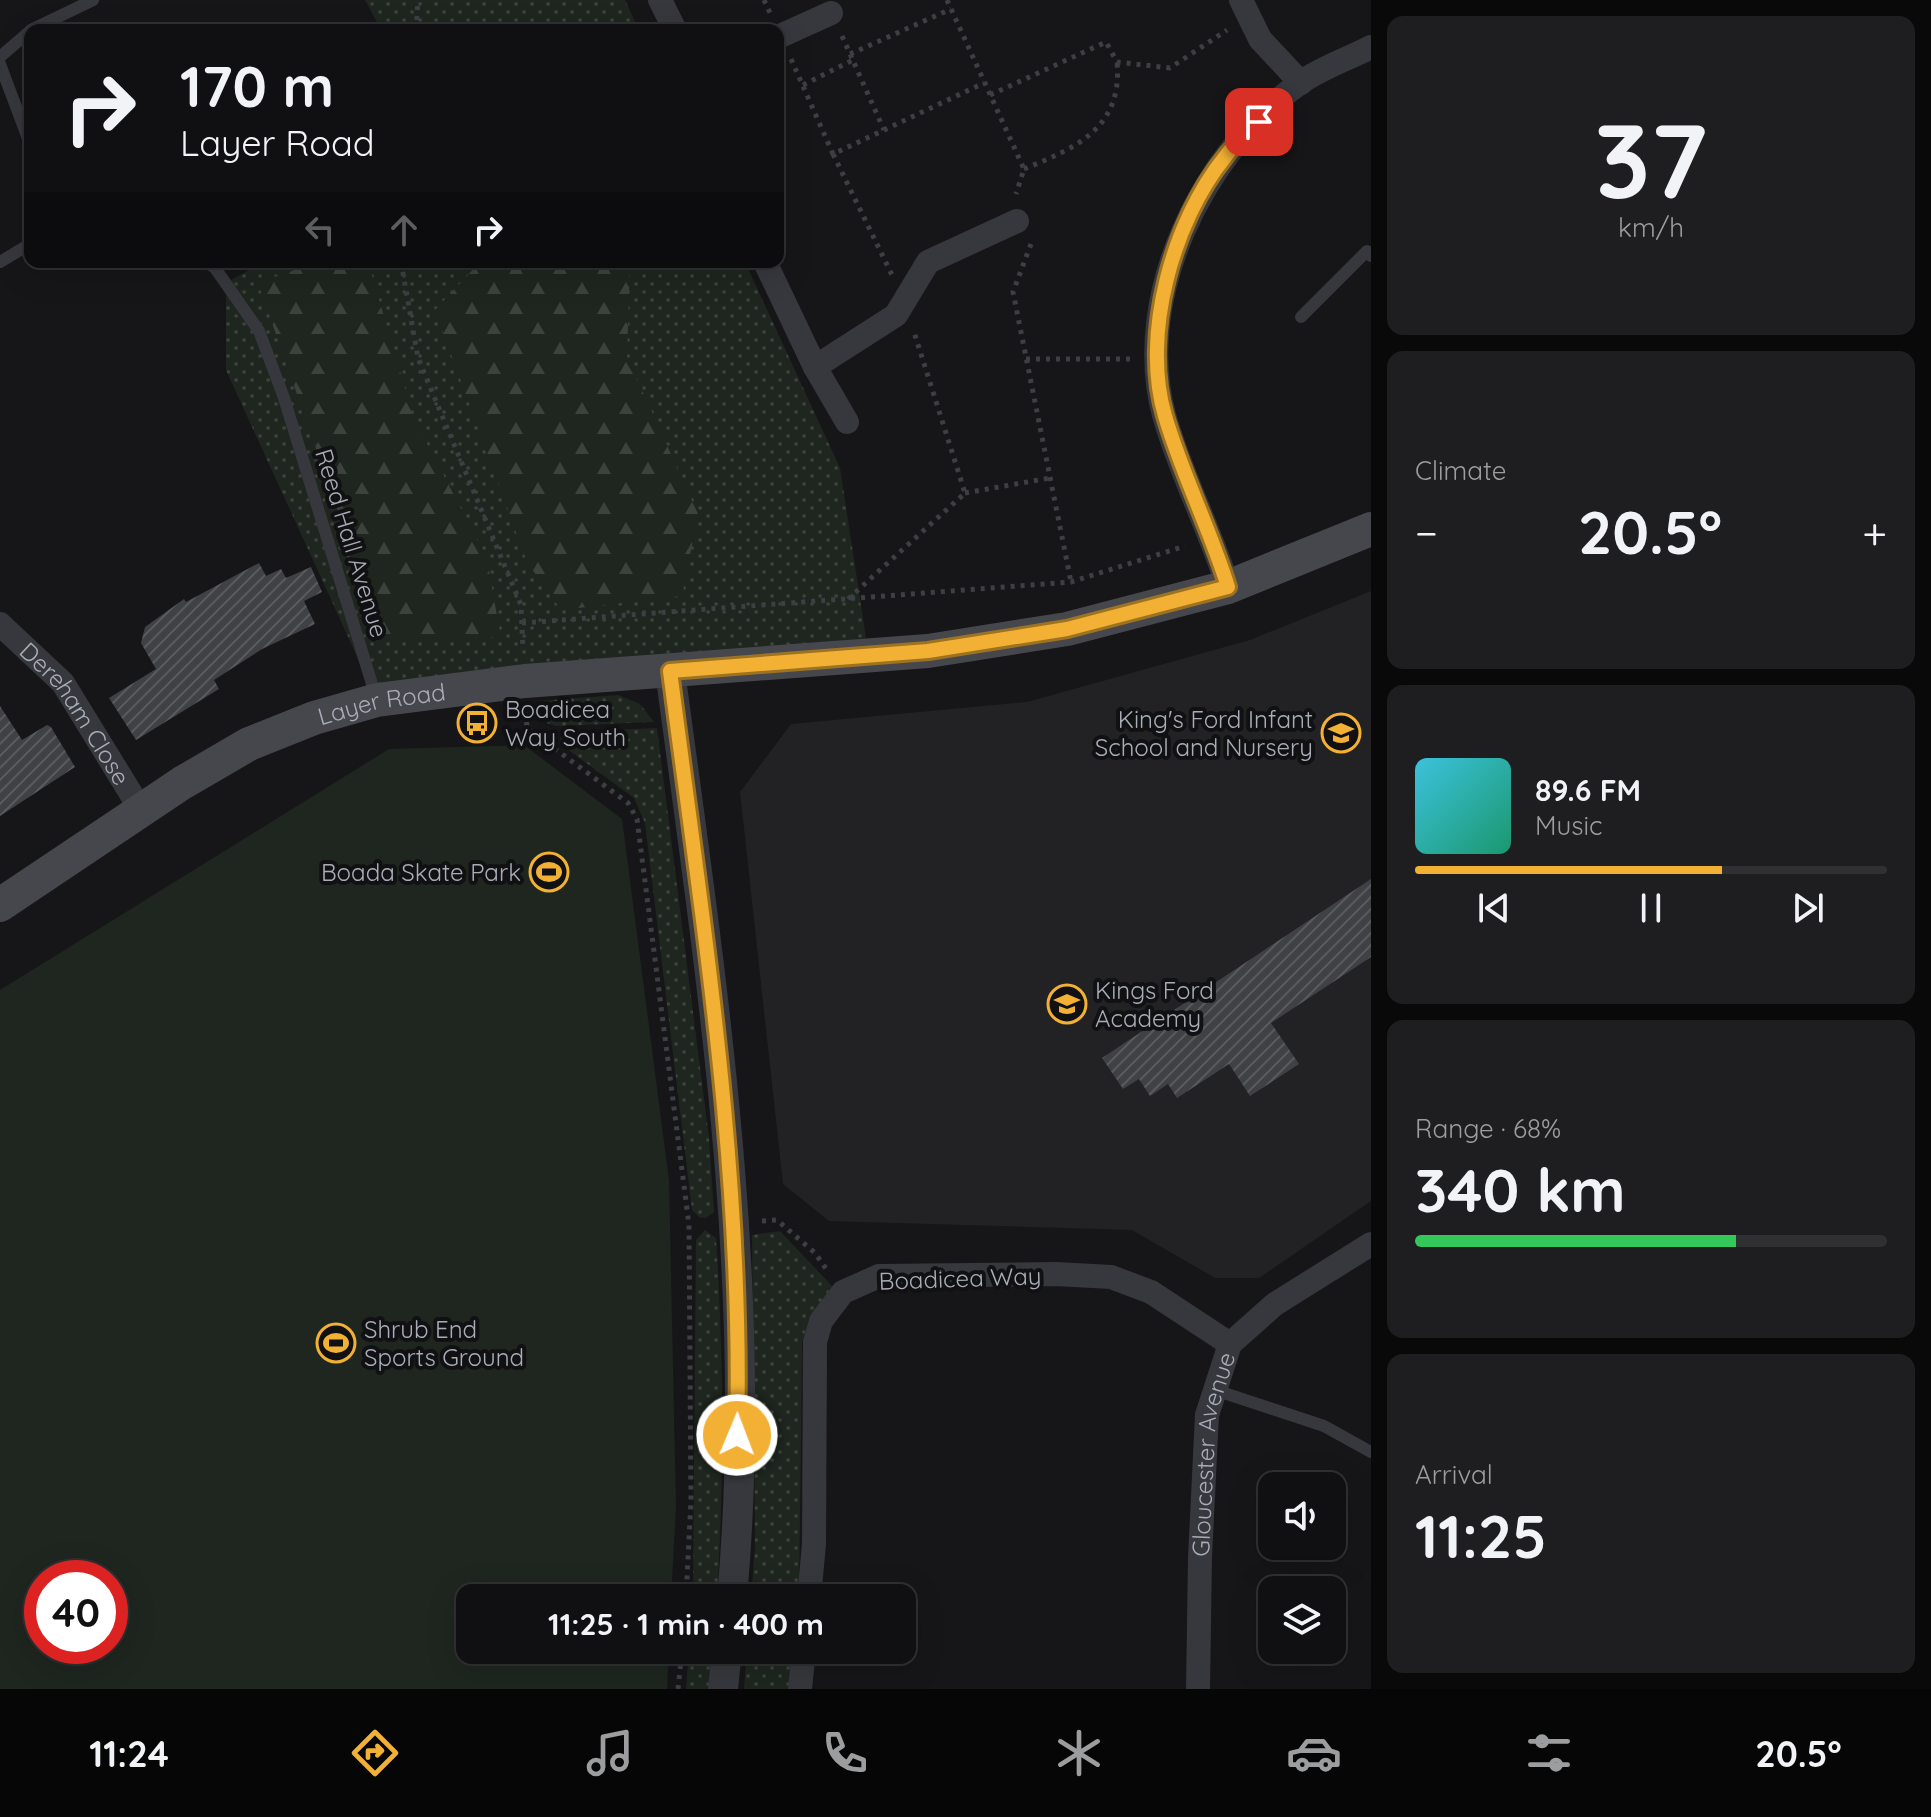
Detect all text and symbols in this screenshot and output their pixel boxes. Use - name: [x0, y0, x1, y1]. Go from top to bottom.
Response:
- text: 170 m: [180, 51, 334, 121]
- icon: right: [48, 56, 152, 160]
- pin: [1225, 88, 1293, 156]
- text: 37: [1595, 94, 1707, 224]
- icon: arrive: [1237, 100, 1281, 144]
- text: Layer Road: [180, 120, 375, 165]
- icon: left: [298, 208, 342, 252]
- icon: ahead: [382, 208, 426, 252]
- icon: right: [466, 208, 510, 252]
- text: km/h: [1618, 211, 1684, 244]
- street label: Reed Hall Avenue: [309, 445, 395, 641]
- text: Climate: [1415, 454, 1506, 487]
- text: 20.5°: [1578, 494, 1722, 569]
- text: −: [1415, 505, 1438, 560]
- text: +: [1862, 505, 1887, 560]
- street label: Dereham Close: [14, 636, 137, 790]
- street label: Layer Road: [314, 676, 447, 731]
- place label: Boadicea Way South: [505, 694, 626, 752]
- bus stop icon: Boadicea Way South: [456, 702, 498, 744]
- place label: King's Ford Infant School and Nursery: [1095, 704, 1313, 762]
- school or university icon: King's Ford Infant School and Nursery: [1320, 712, 1362, 754]
- text: 89.6 FM: [1535, 771, 1641, 809]
- text: Music: [1535, 809, 1603, 842]
- sports icon: Boada Skate Park: [528, 851, 570, 893]
- place label: Boada Skate Park: [321, 857, 521, 887]
- icon: previous: [1472, 886, 1516, 930]
- icon: pause: [1629, 886, 1673, 930]
- icon: next: [1786, 886, 1830, 930]
- place label: Kings Ford Academy: [1095, 975, 1214, 1033]
- school or university icon: Kings Ford Academy: [1046, 983, 1088, 1025]
- text: Range · 68%: [1415, 1112, 1561, 1145]
- text: 340 km: [1415, 1152, 1626, 1227]
- street label: Boadicea Way: [878, 1260, 1042, 1296]
- place label: Shrub End Sports Ground: [364, 1314, 524, 1372]
- sports icon: Shrub End Sports Ground: [315, 1322, 357, 1364]
- street label: Gloucester Avenue: [1185, 1348, 1241, 1557]
- position arrow: [695, 1393, 779, 1477]
- text: Arrival: [1415, 1458, 1493, 1491]
- map controls: [1258, 1472, 1346, 1664]
- button: sound: [1258, 1472, 1346, 1560]
- text: 11:25: [1415, 1498, 1547, 1573]
- speed limit sign: 40: [24, 1560, 128, 1664]
- button: layers: [1258, 1576, 1346, 1664]
- text: 11:25 · 1 min · 400 m: [548, 1605, 824, 1643]
- icon: directions: [347, 1725, 403, 1781]
- icon: music: [582, 1725, 638, 1781]
- icon: phone: [817, 1725, 873, 1781]
- icon: climate: [1051, 1725, 1107, 1781]
- icon: car: [1286, 1725, 1342, 1781]
- icon: filters: [1521, 1725, 1577, 1781]
- text: 11:24: [89, 1731, 169, 1776]
- text: 20.5°: [1755, 1731, 1842, 1776]

